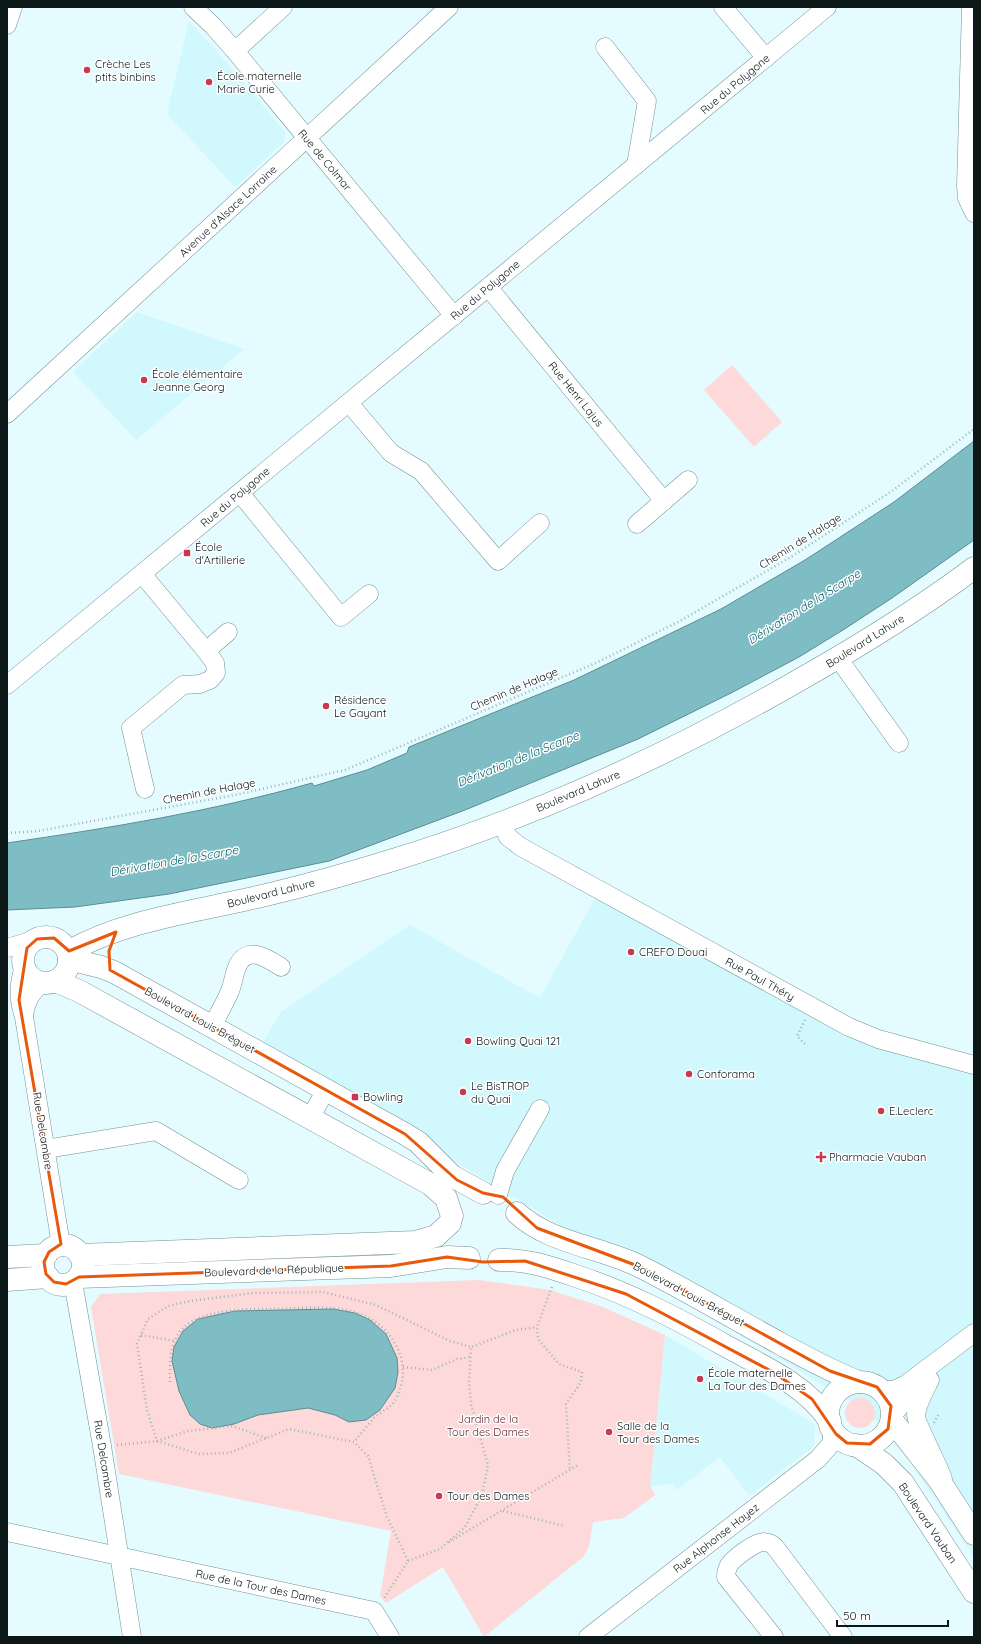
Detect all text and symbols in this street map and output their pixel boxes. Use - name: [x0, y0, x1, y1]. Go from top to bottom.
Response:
- street label: Rue du Polygone: [697, 51, 773, 117]
- place label: Crèche Les ptits binbins: [95, 57, 156, 84]
- marker: Crèche Les ptits binbins: [82, 65, 92, 75]
- place label: École maternelle Marie Curie: [217, 69, 302, 96]
- marker: École maternelle Marie Curie: [204, 77, 214, 87]
- street label: Rue de Colmar: [295, 126, 355, 194]
- street label: Avenue d'Alsace Lorraine: [176, 162, 280, 260]
- street label: Rue du Polygone: [447, 257, 523, 323]
- street label: Rue Henri Lajus: [545, 359, 607, 429]
- place label: École élémentaire Jeanne Georg: [152, 367, 243, 394]
- marker: École élémentaire Jeanne Georg: [139, 375, 149, 385]
- street label: Rue du Polygone: [197, 464, 273, 530]
- street label: Chemin de Halage: [756, 510, 844, 572]
- place label: École d'Artillerie: [195, 540, 245, 567]
- marker: École d'Artillerie: [182, 548, 192, 558]
- water label: Dérivation de la Scarpe: [745, 565, 864, 647]
- street label: Boulevard Lahure: [823, 611, 907, 671]
- street label: Chemin de Halage: [468, 664, 560, 714]
- place label: Résidence Le Gayant: [334, 693, 387, 720]
- marker: Résidence Le Gayant: [321, 701, 331, 711]
- water label: Dérivation de la Scarpe: [455, 727, 582, 790]
- street label: Boulevard Lahure: [534, 767, 622, 815]
- street label: Chemin de Halage: [162, 775, 256, 807]
- water label: Dérivation de la Scarpe: [109, 842, 240, 879]
- street label: Boulevard Lahure: [226, 875, 316, 911]
- place label: CREFO Douai: [639, 945, 707, 959]
- marker: CREFO Douai: [626, 947, 636, 957]
- street label: Rue Paul Théry: [723, 954, 797, 1004]
- street label: Boulevard Louis Bréguet: [142, 984, 258, 1056]
- place label: Bowling Quai 121: [476, 1034, 560, 1048]
- marker: Bowling Quai 121: [463, 1036, 473, 1046]
- place label: Conforama: [697, 1067, 755, 1081]
- marker: Conforama: [684, 1069, 694, 1079]
- place label: Le BisTROP du Quai: [471, 1079, 530, 1106]
- marker: Le BisTROP du Quai: [458, 1087, 468, 1097]
- place label: Bowling: [363, 1090, 403, 1104]
- street label: Rue Delcambre: [30, 1091, 56, 1171]
- marker: Bowling: [350, 1092, 360, 1102]
- place label: E.Leclerc: [889, 1104, 934, 1118]
- marker: E.Leclerc: [876, 1106, 886, 1116]
- place label: Pharmacie Vauban: [829, 1150, 926, 1164]
- marker: Pharmacie Vauban: [816, 1152, 826, 1162]
- street label: Boulevard Louis Bréguet: [631, 1259, 747, 1329]
- street label: Boulevard de la République: [204, 1261, 344, 1279]
- place label: École maternelle La Tour des Dames: [708, 1366, 806, 1393]
- marker: École maternelle La Tour des Dames: [695, 1374, 705, 1384]
- park label: Jardin de la Tour des Dames: [447, 1412, 529, 1439]
- street label: Rue Delcambre: [91, 1419, 117, 1499]
- place label: Salle de la Tour des Dames: [617, 1419, 700, 1446]
- marker: Salle de la Tour des Dames: [604, 1427, 614, 1437]
- street label: Boulevard Vauban: [896, 1480, 960, 1566]
- place label: Tour des Dames: [447, 1489, 530, 1503]
- marker: Tour des Dames: [434, 1491, 444, 1501]
- street label: Rue Alphonse Hayez: [670, 1500, 762, 1576]
- street label: Rue de la Tour des Dames: [194, 1566, 328, 1608]
- scale bar: [837, 1602, 948, 1628]
- text: 50 m: [843, 1608, 871, 1623]

